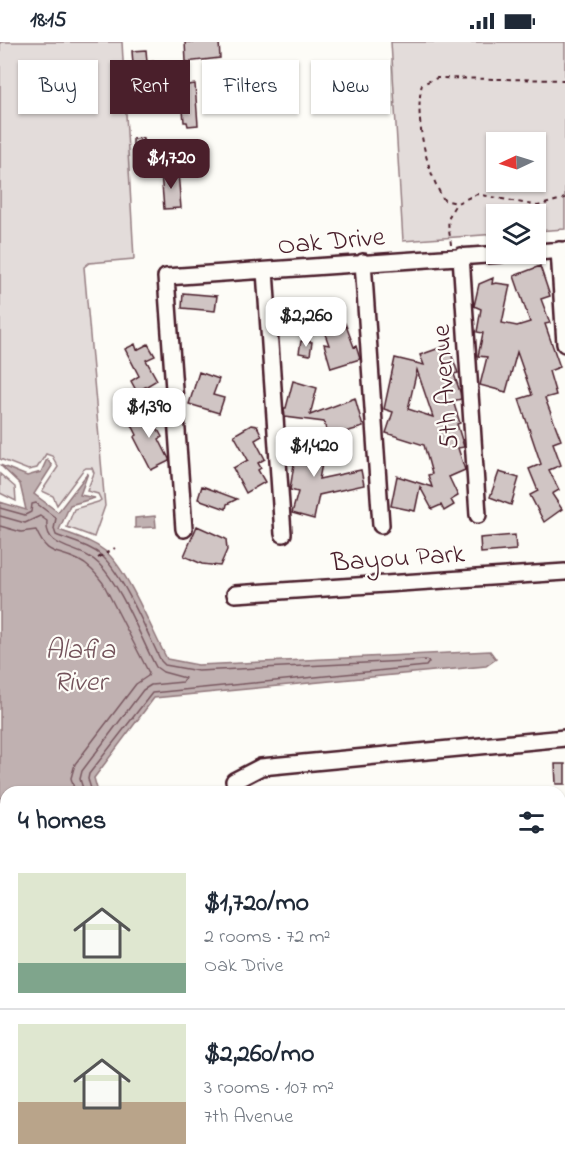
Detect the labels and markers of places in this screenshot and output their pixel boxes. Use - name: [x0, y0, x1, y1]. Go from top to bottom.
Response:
- pin: $1,720: [122, 139, 220, 190]
- pin: $2,260: [257, 297, 355, 348]
- pin: $1,390: [100, 388, 198, 439]
- pin: $1,420: [265, 427, 363, 478]

